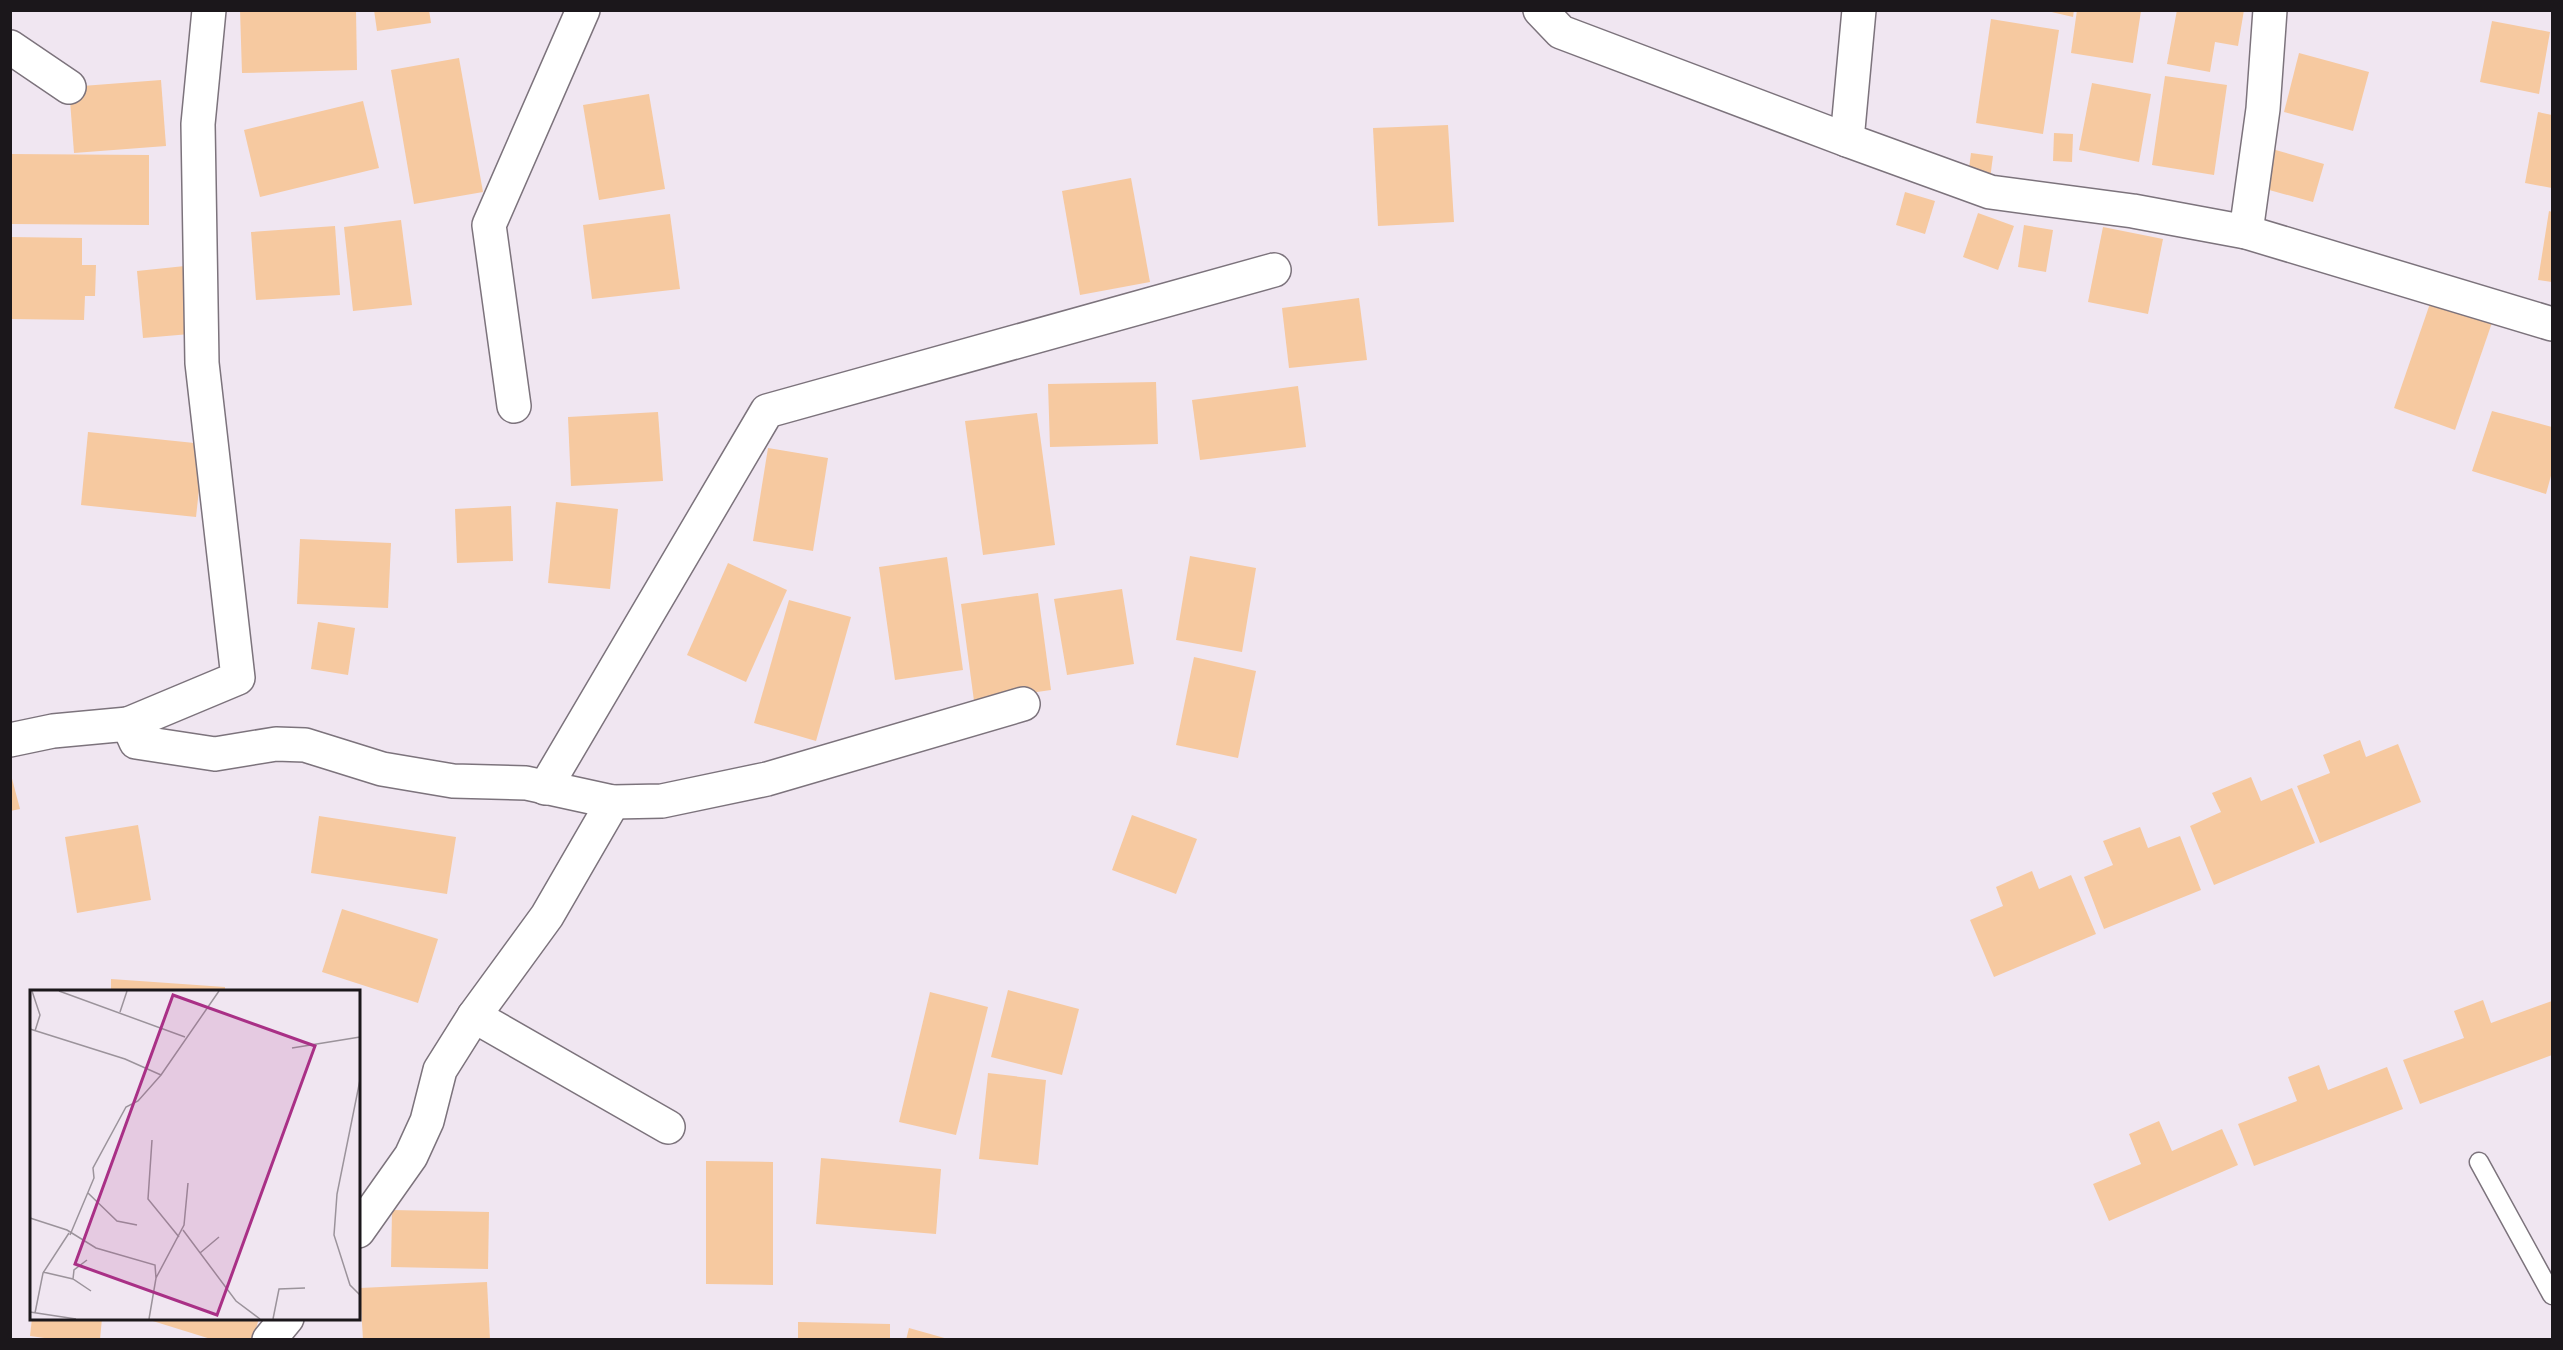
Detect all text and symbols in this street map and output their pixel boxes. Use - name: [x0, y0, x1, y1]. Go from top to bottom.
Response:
- inset map: [30, 990, 360, 1320]

